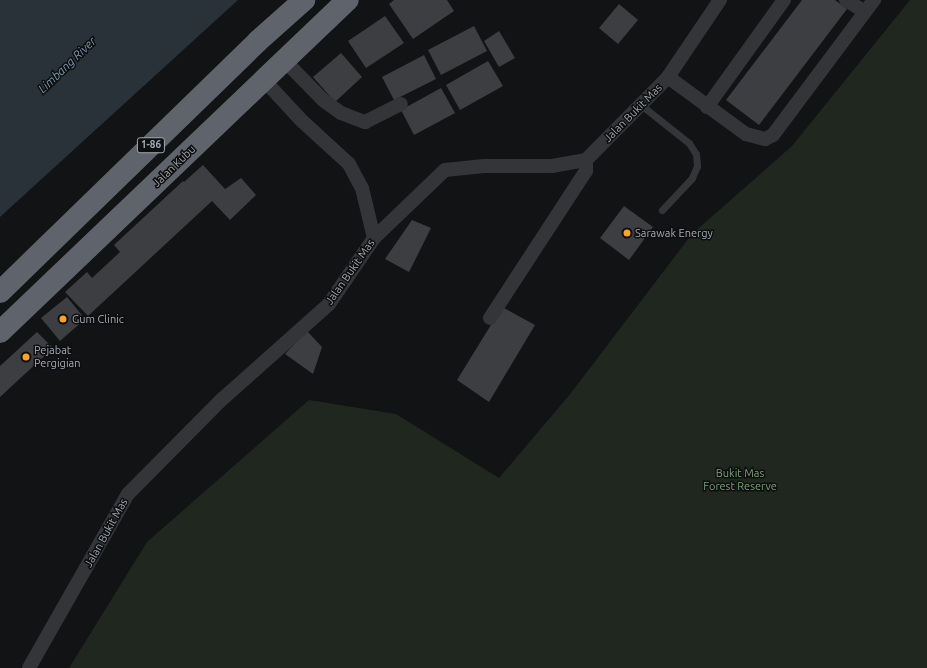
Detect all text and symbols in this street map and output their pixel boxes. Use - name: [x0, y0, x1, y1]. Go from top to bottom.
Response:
- water label: Limbang River: [35, 34, 99, 96]
- street label: Jalan Bukit Mas: [601, 81, 665, 145]
- road number: 1-86: [136, 137, 166, 153]
- street label: Jalan Kubu: [150, 142, 198, 190]
- place label: Sarawak Energy: [635, 226, 713, 240]
- marker: Sarawak Energy: [622, 228, 632, 238]
- street label: Jalan Bukit Mas: [323, 237, 377, 307]
- place label: Gum Clinic: [72, 312, 124, 326]
- marker: Gum Clinic: [57, 313, 69, 325]
- place label: Pejabat Pergigian: [34, 344, 81, 370]
- marker: Pejabat Pergigian: [21, 352, 31, 362]
- park label: Bukit Mas Forest Reserve: [703, 467, 777, 493]
- street label: Jalan Bukit Mas: [82, 496, 130, 570]

